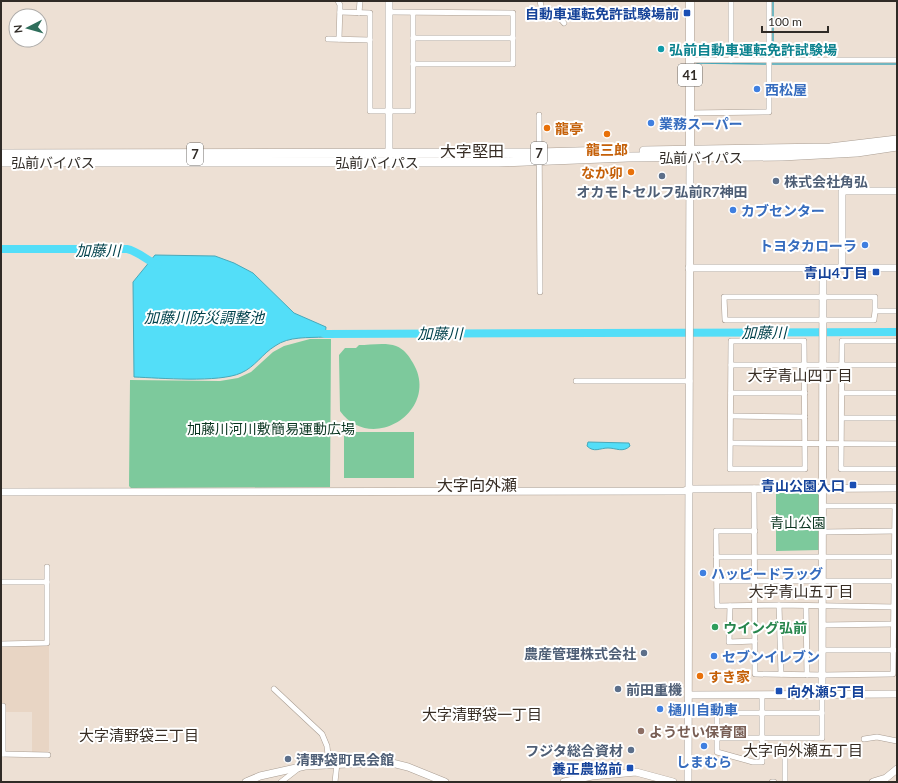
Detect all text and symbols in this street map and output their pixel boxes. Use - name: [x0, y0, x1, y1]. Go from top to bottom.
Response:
- place label: 自動車運転免許試験場前: [525, 5, 679, 22]
- north arrow: [8, 8, 48, 48]
- marker: 自動車運転免許試験場前: [682, 8, 692, 18]
- scale bar: [762, 8, 828, 34]
- text: 100 m: [768, 14, 802, 29]
- text: N: [11, 24, 24, 34]
- place label: 弘前自動車運転免許試験場: [669, 41, 837, 58]
- marker: 弘前自動車運転免許試験場: [656, 44, 666, 54]
- road number: 41: [678, 64, 702, 86]
- place label: 西松屋: [765, 81, 807, 98]
- marker: 西松屋: [752, 84, 762, 94]
- place label: 業務スーパー: [659, 115, 743, 132]
- marker: 業務スーパー: [646, 118, 656, 128]
- place label: 龍亭: [555, 120, 583, 137]
- marker: 龍亭: [542, 123, 552, 133]
- marker: 龍三郎: [602, 129, 612, 139]
- district label: 大字堅田: [440, 141, 504, 160]
- place label: 龍三郎: [586, 141, 628, 158]
- road number: 7: [531, 142, 547, 164]
- road number: 7: [187, 143, 203, 165]
- street label: 弘前バイパス: [659, 149, 743, 166]
- street label: 弘前バイパス: [11, 154, 95, 171]
- street label: 弘前バイパス: [335, 154, 419, 171]
- place label: なか卯: [581, 164, 623, 181]
- marker: なか卯: [626, 167, 636, 177]
- marker: オカモトセルフ弘前R7神田: [657, 171, 667, 181]
- place label: 株式会社角弘: [784, 173, 868, 190]
- marker: 株式会社角弘: [771, 176, 781, 186]
- place label: オカモトセルフ弘前R7神田: [576, 183, 748, 200]
- place label: カブセンター: [741, 202, 825, 219]
- marker: カブセンター: [728, 205, 738, 215]
- place label: トヨタカローラ: [759, 237, 857, 254]
- marker: トヨタカローラ: [860, 240, 870, 250]
- water label: 加藤川: [75, 241, 122, 259]
- place label: 青山4丁目: [804, 264, 868, 281]
- marker: 青山4丁目: [871, 267, 881, 277]
- water label: 加藤川防災調整池: [144, 308, 266, 326]
- water label: 加藤川: [741, 323, 788, 341]
- water label: 加藤川: [417, 324, 464, 342]
- district label: 大字青山四丁目: [747, 366, 853, 384]
- park label: 加藤川河川敷簡易運動広場: [187, 420, 355, 437]
- district label: 大字向外瀬: [437, 475, 517, 494]
- place label: 青山公園入口: [761, 477, 845, 494]
- marker: 青山公園入口: [848, 480, 858, 490]
- park label: 青山公園: [770, 514, 826, 531]
- place label: ハッピードラッグ: [711, 565, 823, 582]
- marker: ハッピードラッグ: [698, 568, 708, 578]
- district label: 大字青山五丁目: [748, 582, 854, 600]
- place label: ウイング弘前: [723, 619, 807, 636]
- marker: ウイング弘前: [710, 622, 720, 632]
- place label: 農産管理株式会社: [524, 645, 636, 662]
- marker: 農産管理株式会社: [639, 648, 649, 658]
- place label: セブンイレブン: [722, 648, 820, 665]
- marker: セブンイレブン: [709, 651, 719, 661]
- place label: すき家: [708, 668, 750, 685]
- marker: すき家: [695, 671, 705, 681]
- place label: 前田重機: [626, 681, 682, 698]
- place label: 向外瀬5丁目: [787, 683, 865, 700]
- marker: 前田重機: [613, 684, 623, 694]
- marker: 向外瀬5丁目: [774, 686, 784, 696]
- place label: 樋川自動車: [668, 701, 738, 718]
- marker: 樋川自動車: [655, 704, 665, 714]
- district label: 大字清野袋一丁目: [422, 705, 542, 723]
- place label: ようせい保育園: [649, 723, 747, 740]
- district label: 大字清野袋三丁目: [79, 726, 199, 744]
- marker: ようせい保育園: [636, 726, 646, 736]
- marker: しまむら: [699, 741, 709, 751]
- district label: 大字向外瀬五丁目: [743, 741, 863, 759]
- place label: フジタ総合資材: [525, 742, 623, 759]
- marker: フジタ総合資材: [626, 745, 636, 755]
- place label: 清野袋町民会館: [296, 751, 394, 768]
- place label: しまむら: [676, 753, 732, 770]
- marker: 清野袋町民会館: [283, 754, 293, 764]
- place label: 養正農協前: [552, 760, 622, 777]
- marker: 養正農協前: [625, 763, 635, 773]

